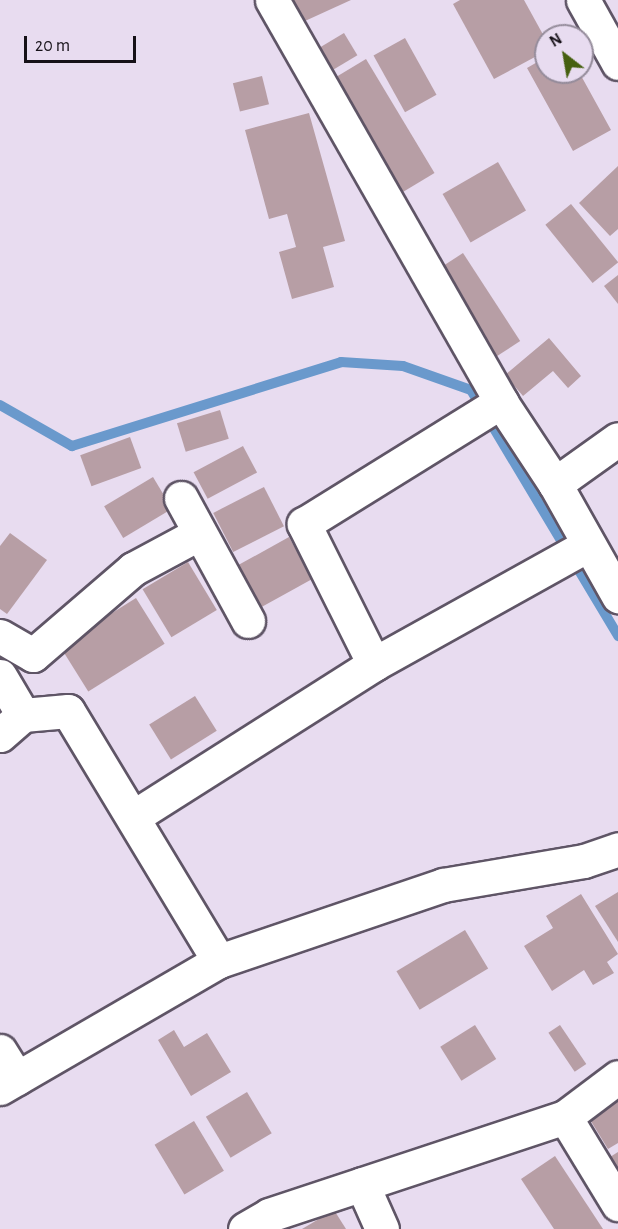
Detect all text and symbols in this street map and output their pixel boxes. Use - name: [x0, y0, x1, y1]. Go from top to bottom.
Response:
- scale bar: [27, 24, 140, 62]
- north arrow: [534, 24, 594, 84]
- text: N: [547, 31, 565, 50]
- text: 20 m: [35, 37, 70, 55]

